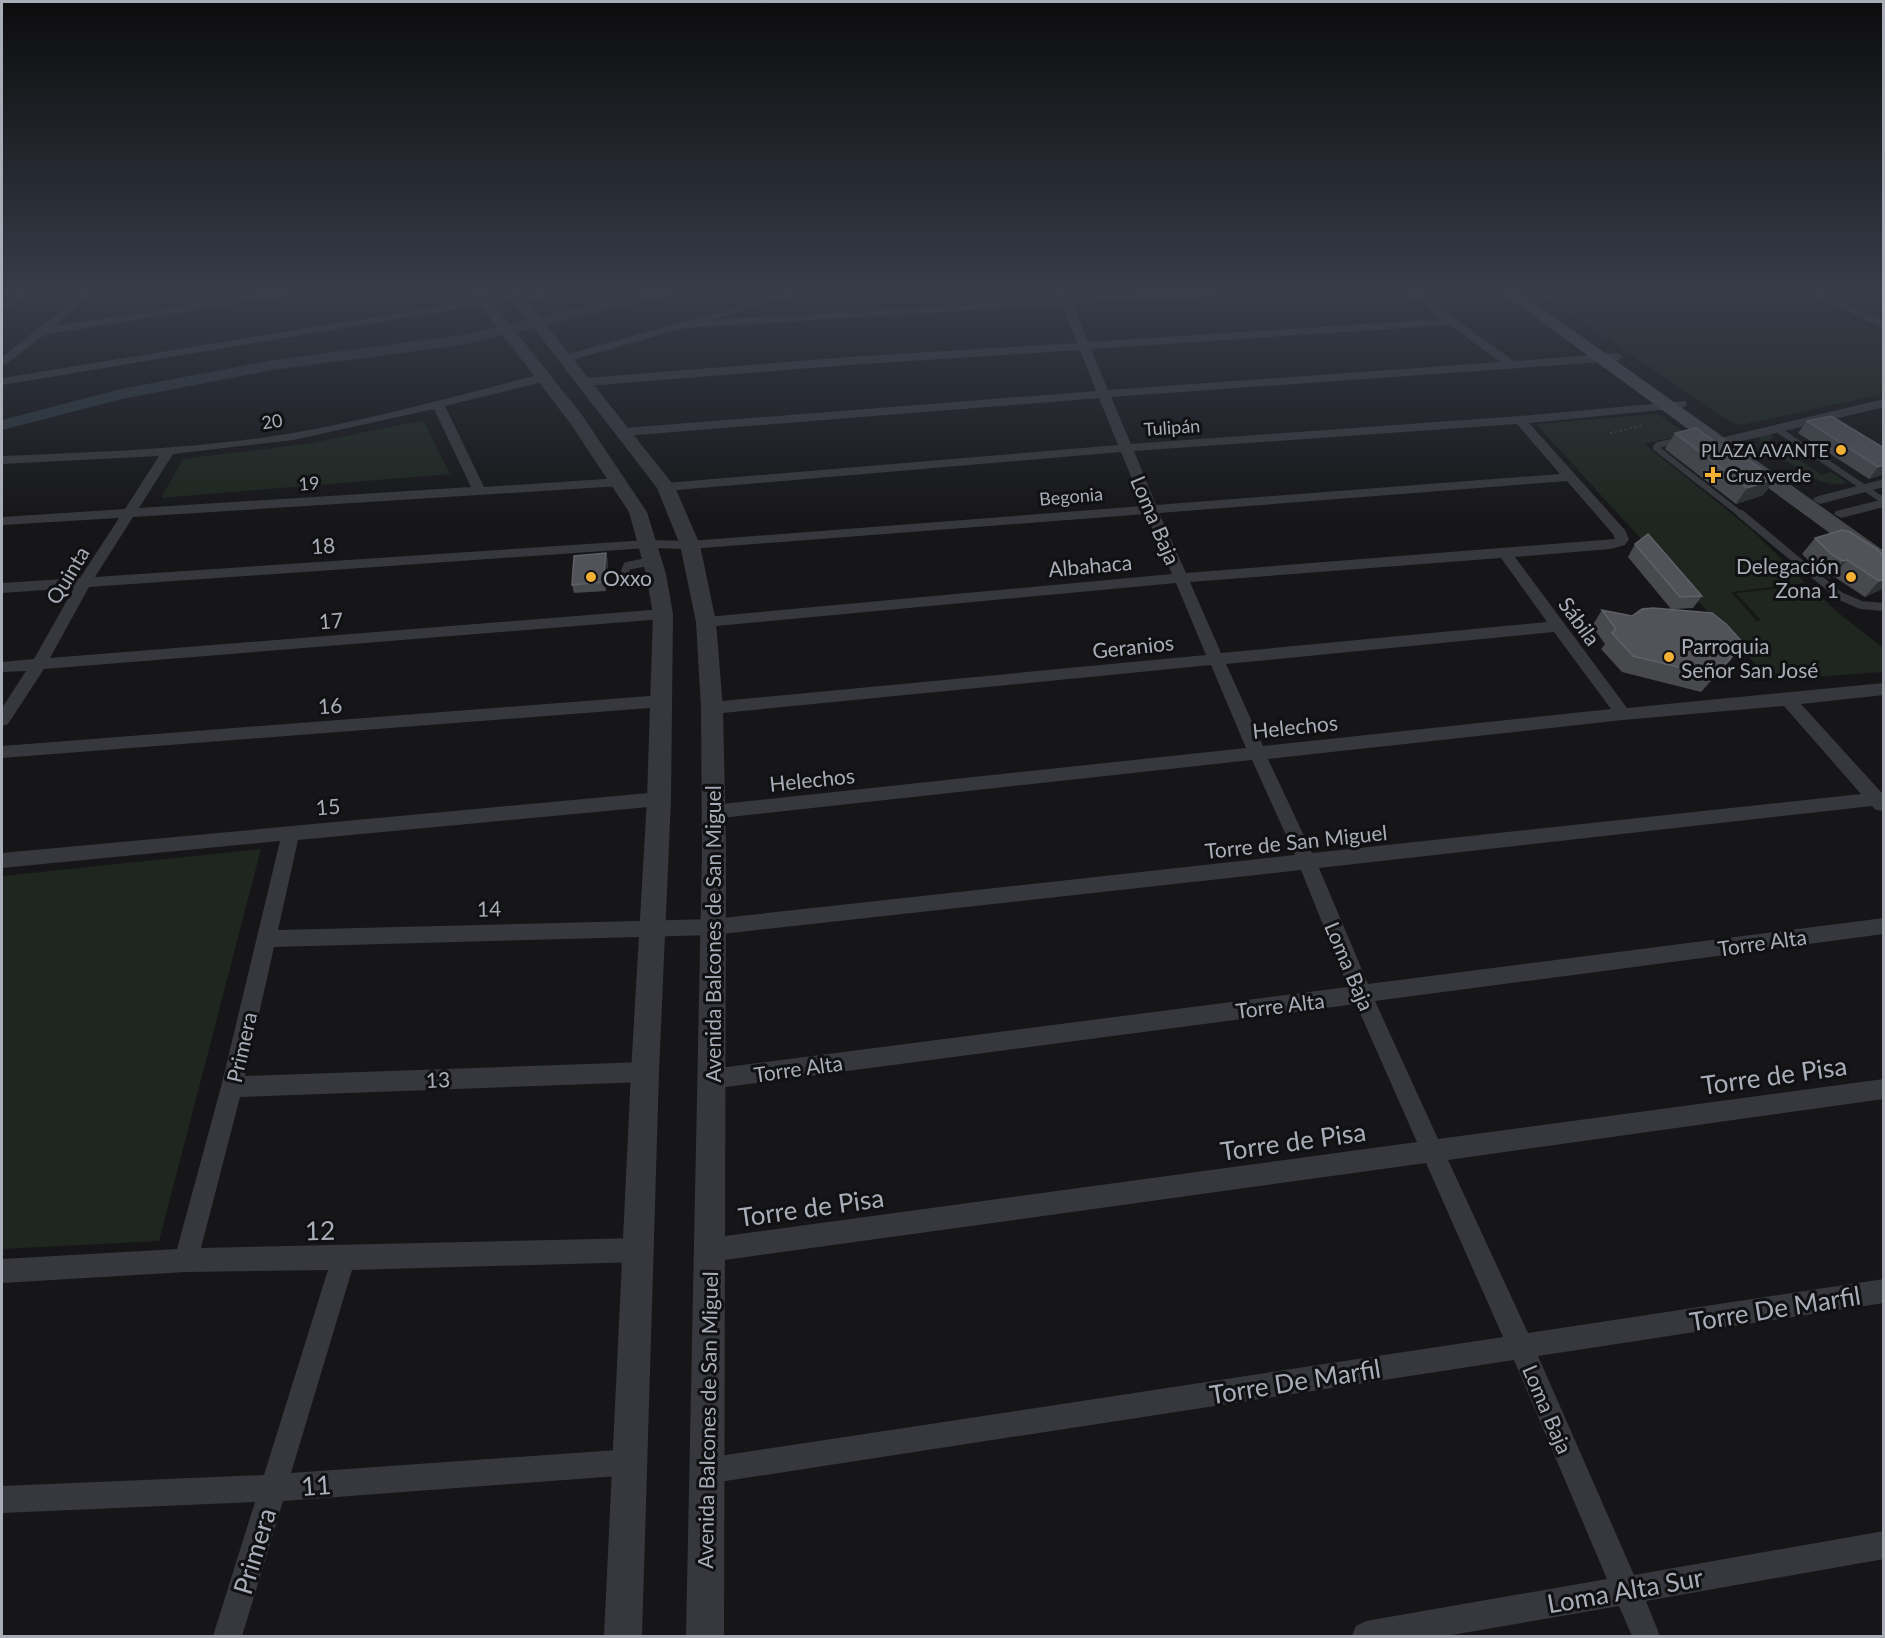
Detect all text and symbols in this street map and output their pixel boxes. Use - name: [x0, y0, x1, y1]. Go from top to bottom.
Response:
- street label: 20: [260, 409, 284, 433]
- street label: Tulipán: [1143, 414, 1201, 440]
- place label: PLAZA AVANTE: [1701, 439, 1829, 461]
- marker: PLAZA AVANTE: [1834, 443, 1848, 457]
- place label: Cruz verde: [1726, 464, 1811, 486]
- marker: Cruz verde: [1704, 466, 1722, 484]
- street label: 19: [298, 471, 320, 495]
- street label: Loma Baja: [1126, 472, 1186, 568]
- street label: Begonia: [1038, 482, 1104, 510]
- street label: 18: [310, 532, 336, 558]
- street label: Quinta: [40, 542, 94, 608]
- street label: Albahaca: [1047, 549, 1133, 581]
- place label: Delegación Zona 1: [1736, 553, 1839, 602]
- place label: Oxxo: [603, 565, 652, 590]
- marker: Oxxo: [584, 570, 598, 584]
- marker: Delegación Zona 1: [1844, 570, 1858, 584]
- street label: Sábila: [1554, 592, 1606, 650]
- street label: 17: [318, 606, 344, 634]
- street label: Geranios: [1091, 629, 1175, 663]
- place label: Parroquia Señor San José: [1681, 633, 1818, 682]
- marker: Parroquia Señor San José: [1662, 650, 1676, 664]
- street label: 16: [317, 692, 343, 718]
- street label: Helechos: [1251, 709, 1339, 743]
- street label: Helechos: [768, 762, 856, 796]
- street label: Avenida Balcones de San Miguel: [700, 785, 725, 1083]
- street label: 15: [315, 792, 341, 820]
- street label: Torre de San Miguel: [1204, 819, 1388, 863]
- street label: 14: [477, 895, 501, 921]
- street label: Loma Baja: [1320, 918, 1380, 1014]
- street label: Torre Alta: [1716, 923, 1808, 961]
- street label: Torre Alta: [1234, 987, 1326, 1023]
- street label: Primera: [221, 1009, 261, 1085]
- street label: Torre Alta: [752, 1049, 844, 1087]
- street label: Torre de Pisa: [1699, 1049, 1849, 1101]
- street label: 13: [425, 1066, 451, 1092]
- street label: Torre de Pisa: [1218, 1115, 1368, 1167]
- street label: Torre de Pisa: [736, 1181, 886, 1233]
- street label: 12: [305, 1214, 335, 1246]
- street label: Avenida Balcones de San Miguel: [692, 1271, 722, 1569]
- street label: Torre De Marfil: [1687, 1279, 1863, 1337]
- street label: Torre De Marfil: [1207, 1352, 1383, 1410]
- street label: Loma Baja: [1518, 1361, 1578, 1457]
- street label: 11: [300, 1468, 332, 1502]
- street label: Primera: [226, 1504, 282, 1598]
- street label: Loma Alta Sur: [1545, 1560, 1706, 1619]

